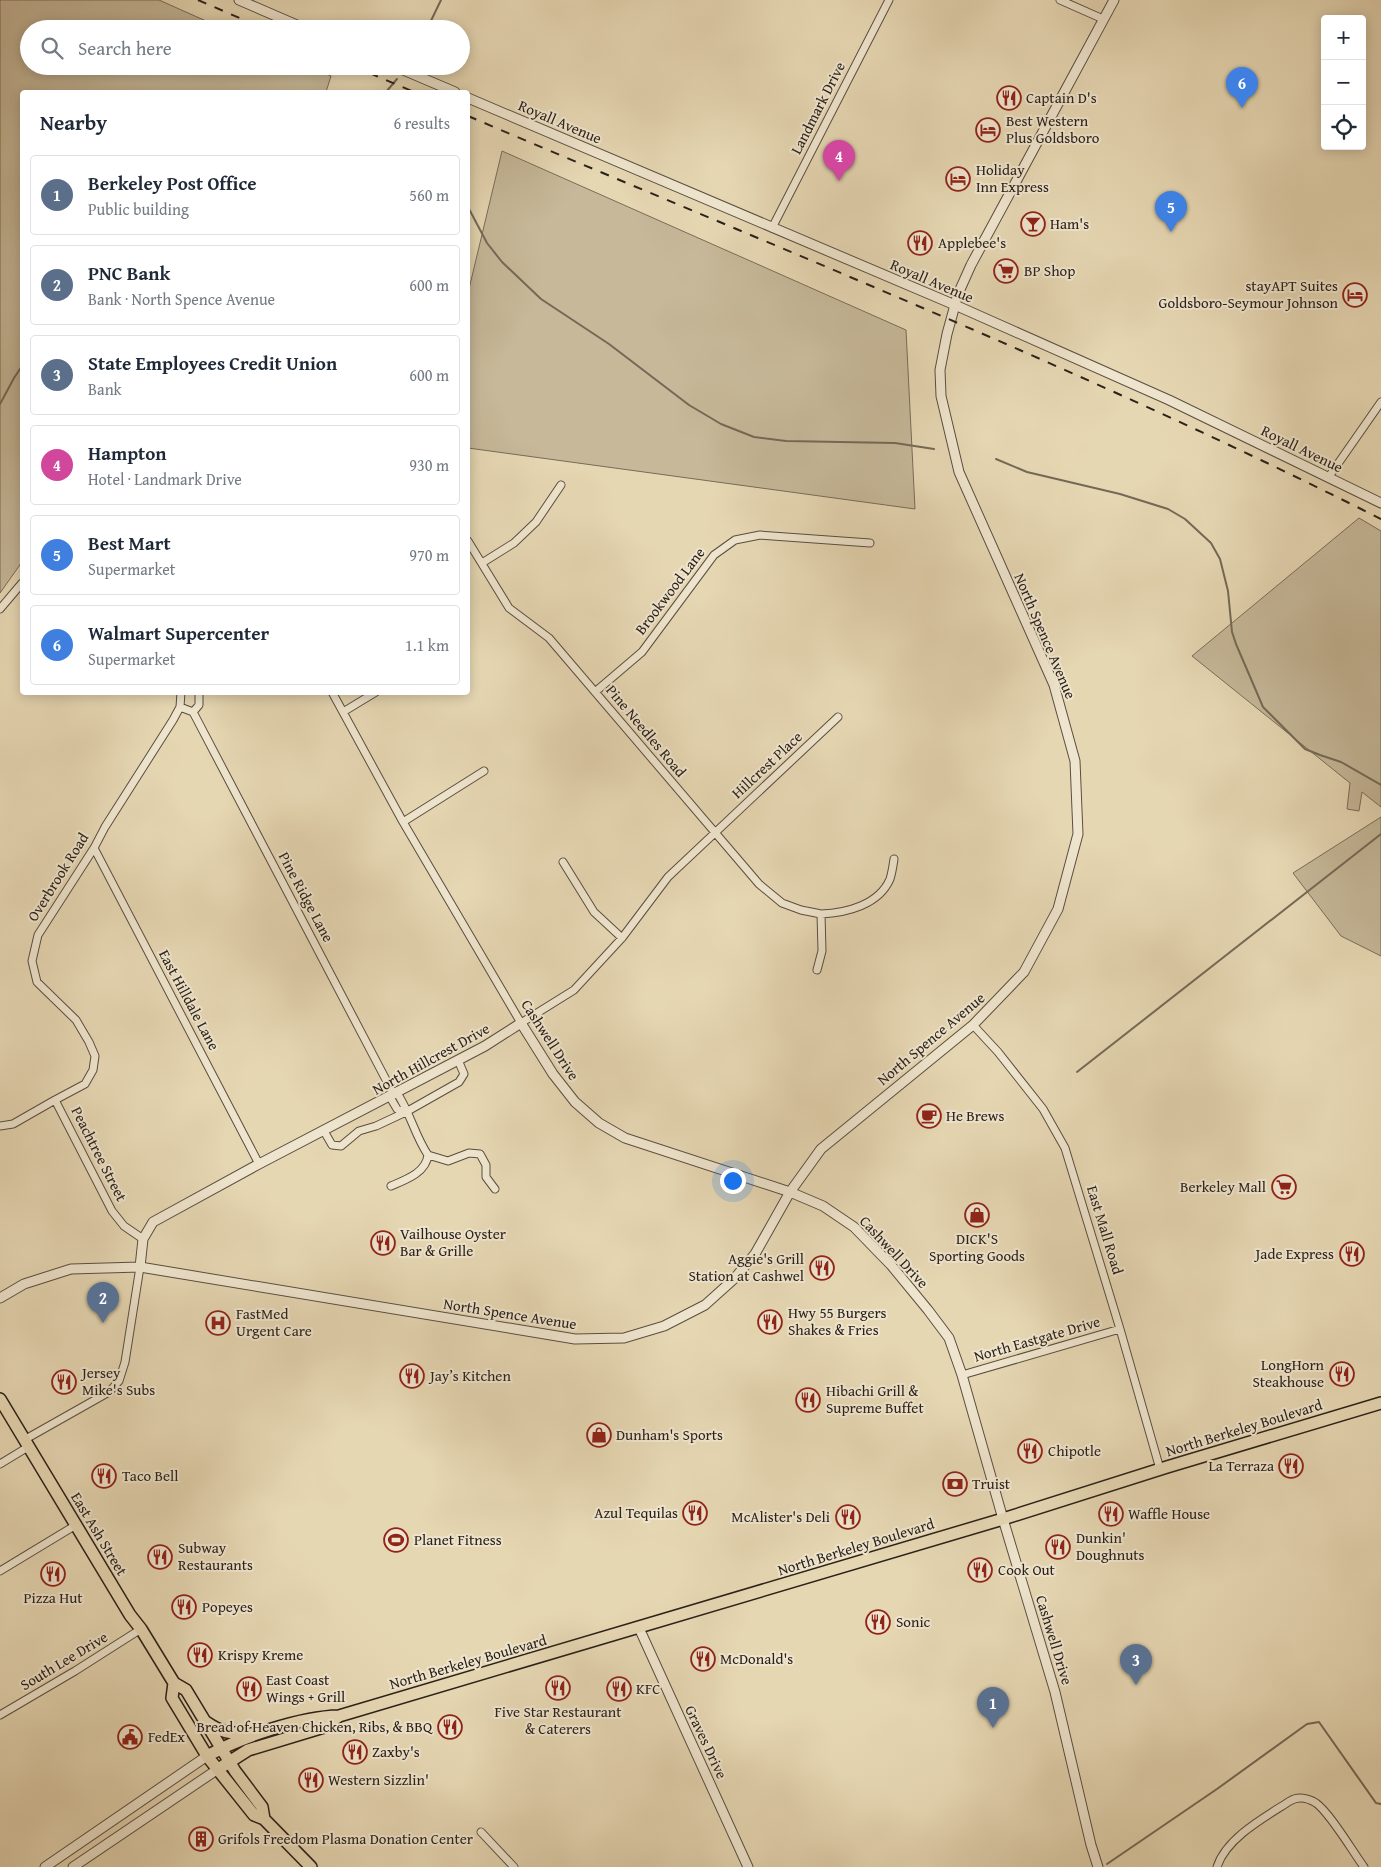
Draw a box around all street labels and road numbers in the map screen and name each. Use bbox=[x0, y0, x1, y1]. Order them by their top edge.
street label: Landmark Drive bbox=[785, 58, 850, 158]
street label: Royall Avenue bbox=[515, 95, 605, 148]
street label: Royall Avenue bbox=[887, 254, 977, 307]
street label: Royall Avenue bbox=[1258, 420, 1347, 477]
street label: Brookwood Lane bbox=[630, 543, 709, 639]
street label: North Spence Avenue bbox=[1009, 570, 1081, 702]
street label: Pine Needles Road bbox=[601, 680, 691, 781]
street label: Hillcrest Place bbox=[727, 726, 807, 803]
street label: Overbrook Road bbox=[22, 828, 93, 925]
street label: Pine Ridge Lane bbox=[274, 848, 339, 946]
street label: East Hilldale Lane bbox=[154, 946, 225, 1054]
street label: North Spence Avenue bbox=[872, 987, 989, 1090]
street label: Cashwell Drive bbox=[516, 995, 584, 1084]
street label: North Hillcrest Drive bbox=[368, 1018, 493, 1100]
street label: Peachtree Street bbox=[67, 1103, 133, 1205]
street label: East Mall Road bbox=[1082, 1183, 1129, 1277]
street label: Cashwell Drive bbox=[855, 1211, 934, 1293]
street label: North Spence Avenue bbox=[442, 1293, 578, 1334]
street label: North Eastgate Drive bbox=[971, 1310, 1102, 1367]
street label: North Berkeley Boulevard bbox=[1163, 1394, 1325, 1461]
street label: East Ash Street bbox=[66, 1488, 133, 1580]
street label: North Berkeley Boulevard bbox=[775, 1513, 937, 1580]
street label: Cashwell Drive bbox=[1031, 1593, 1078, 1687]
street label: South Lee Drive bbox=[16, 1626, 111, 1695]
street label: North Berkeley Boulevard bbox=[387, 1629, 549, 1694]
street label: Graves Drive bbox=[680, 1702, 733, 1782]

